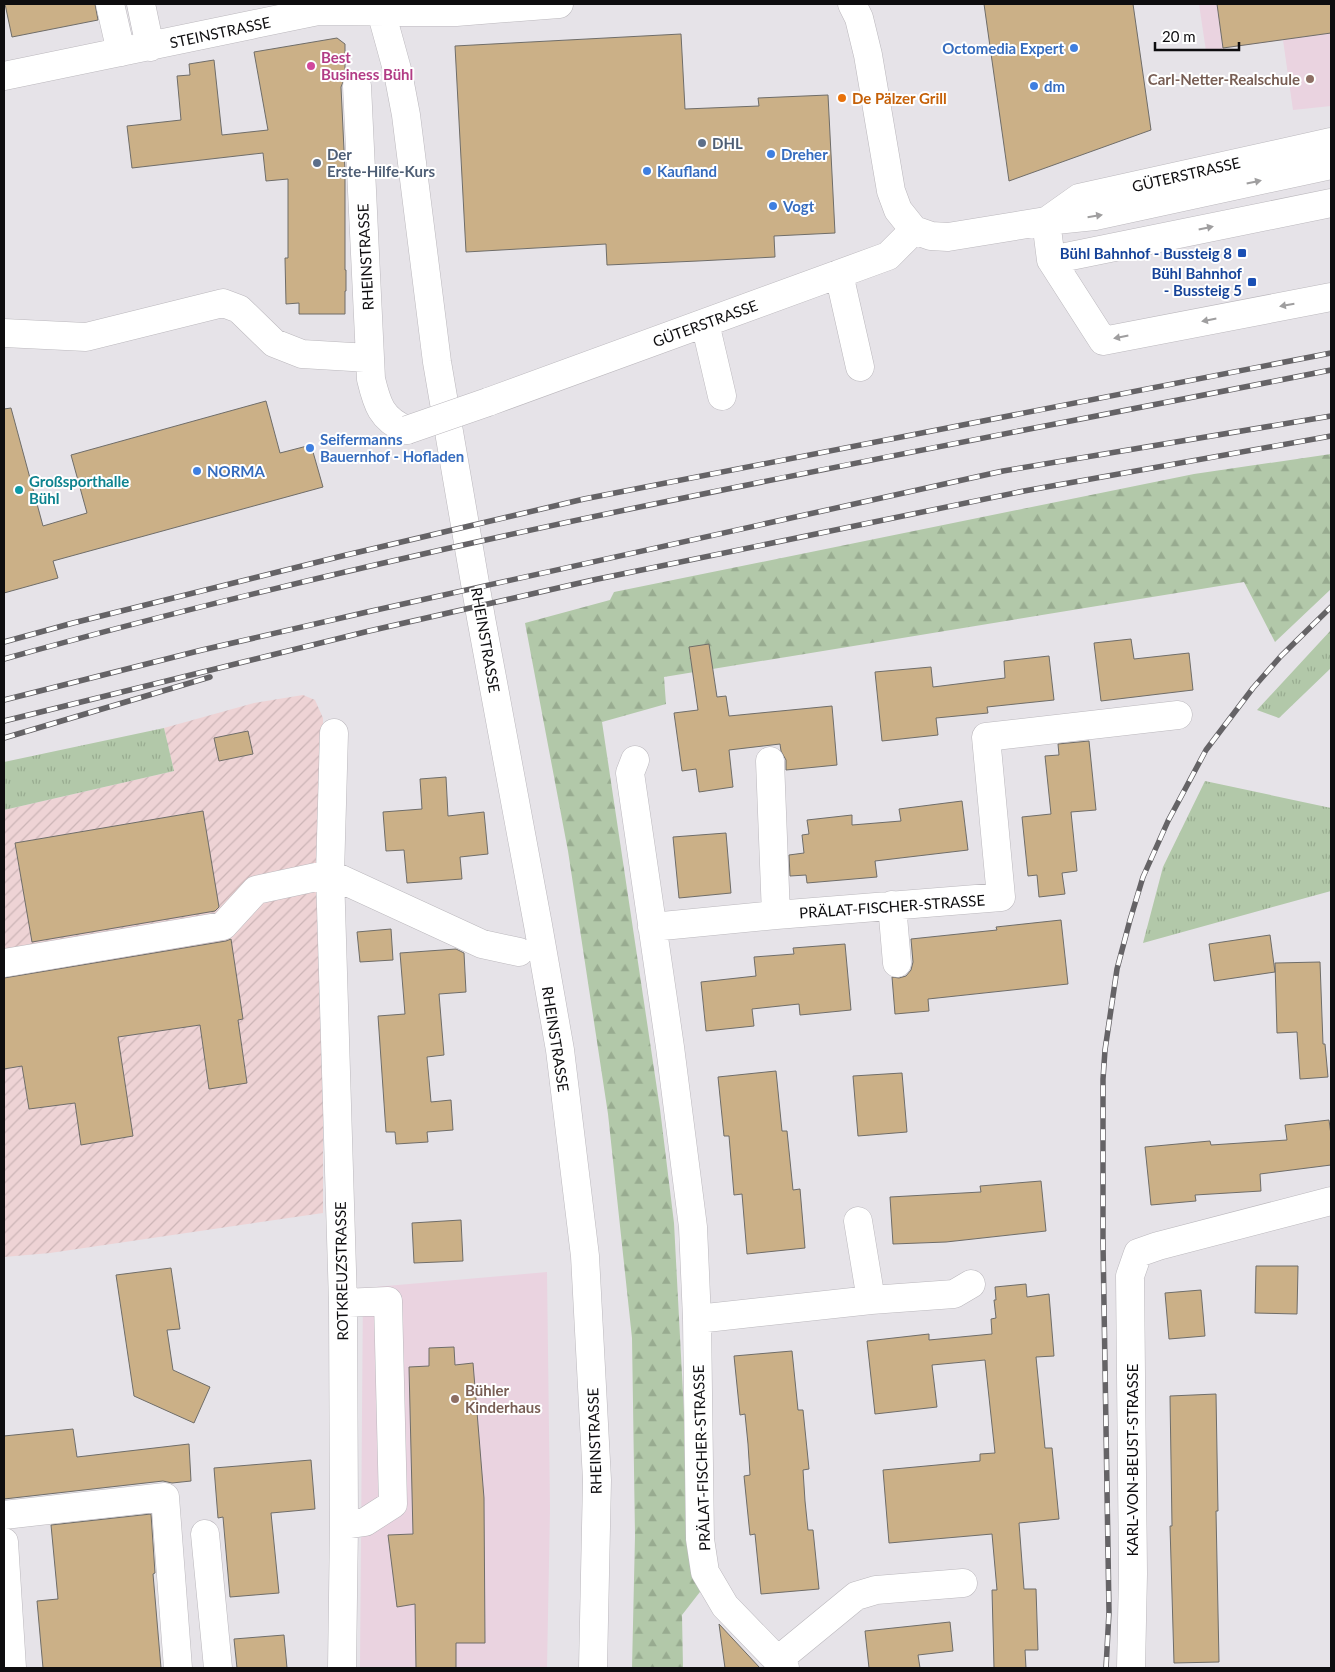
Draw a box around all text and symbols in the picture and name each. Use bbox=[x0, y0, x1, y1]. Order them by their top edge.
street label: STEINSTRASSE bbox=[168, 13, 272, 51]
scale bar bbox=[1155, 20, 1239, 52]
text: 20 m bbox=[1162, 27, 1196, 45]
place label: Octomedia Expert bbox=[942, 39, 1064, 57]
marker: Octomedia Expert bbox=[1068, 42, 1080, 54]
place label: Best Business Bühl bbox=[321, 48, 413, 83]
marker: Best Business Bühl bbox=[305, 60, 317, 72]
place label: Carl-Netter-Realschule bbox=[1148, 70, 1300, 88]
marker: Carl-Netter-Realschule bbox=[1304, 73, 1316, 85]
place label: dm bbox=[1044, 77, 1065, 95]
marker: dm bbox=[1028, 80, 1040, 92]
place label: De Pälzer Grill bbox=[852, 89, 947, 107]
marker: De Pälzer Grill bbox=[836, 92, 848, 104]
place label: DHL bbox=[712, 134, 743, 152]
marker: DHL bbox=[696, 137, 708, 149]
place label: Der Erste-Hilfe-Kurs bbox=[327, 145, 435, 180]
place label: Dreher bbox=[781, 145, 828, 163]
marker: Dreher bbox=[765, 148, 777, 160]
street label: GÜTERSTRASSE bbox=[1130, 153, 1242, 195]
marker: Der Erste-Hilfe-Kurs bbox=[311, 157, 323, 169]
place label: Kaufland bbox=[657, 162, 717, 180]
marker: Kaufland bbox=[641, 165, 653, 177]
one-way arrow bbox=[1246, 178, 1261, 186]
place label: Vogt bbox=[782, 197, 815, 215]
marker: Vogt bbox=[767, 200, 779, 212]
street label: RHEINSTRASSE bbox=[353, 203, 377, 311]
one-way arrow bbox=[1087, 212, 1103, 220]
one-way arrow bbox=[1199, 224, 1214, 232]
place label: Bühl Bahnhof - Bussteig 8 bbox=[1060, 244, 1232, 262]
marker: Bühl Bahnhof - Bussteig 8 bbox=[1236, 247, 1248, 259]
place label: Bühl Bahnhof - Bussteig 5 bbox=[1151, 264, 1243, 299]
marker: Bühl Bahnhof - Bussteig 5 bbox=[1246, 276, 1258, 288]
street label: GÜTERSTRASSE bbox=[650, 296, 760, 350]
one-way arrow bbox=[1278, 301, 1294, 309]
one-way arrow bbox=[1201, 316, 1217, 324]
one-way arrow bbox=[1114, 333, 1129, 341]
place label: Seifermanns Bauernhof - Hofladen bbox=[320, 430, 464, 465]
marker: Seifermanns Bauernhof - Hofladen bbox=[304, 442, 316, 454]
place label: NORMA bbox=[207, 462, 265, 480]
marker: NORMA bbox=[191, 465, 203, 477]
place label: Großsporthalle Bühl bbox=[29, 472, 129, 507]
marker: Großsporthalle Bühl bbox=[13, 484, 25, 496]
street label: RHEINSTRASSE bbox=[468, 586, 504, 694]
street label: PRÄLAT-FISCHER-STRASSE bbox=[798, 891, 986, 921]
street label: RHEINSTRASSE bbox=[539, 985, 573, 1093]
street label: ROTKREUZSTRASSE bbox=[331, 1201, 351, 1341]
street label: KARL-VON-BEUST-STRASSE bbox=[1123, 1364, 1141, 1556]
street label: PRÄLAT-FISCHER-STRASSE bbox=[689, 1365, 713, 1551]
place label: Bühler Kinderhaus bbox=[465, 1381, 541, 1416]
street label: RHEINSTRASSE bbox=[583, 1387, 605, 1495]
marker: Bühler Kinderhaus bbox=[449, 1393, 461, 1405]

